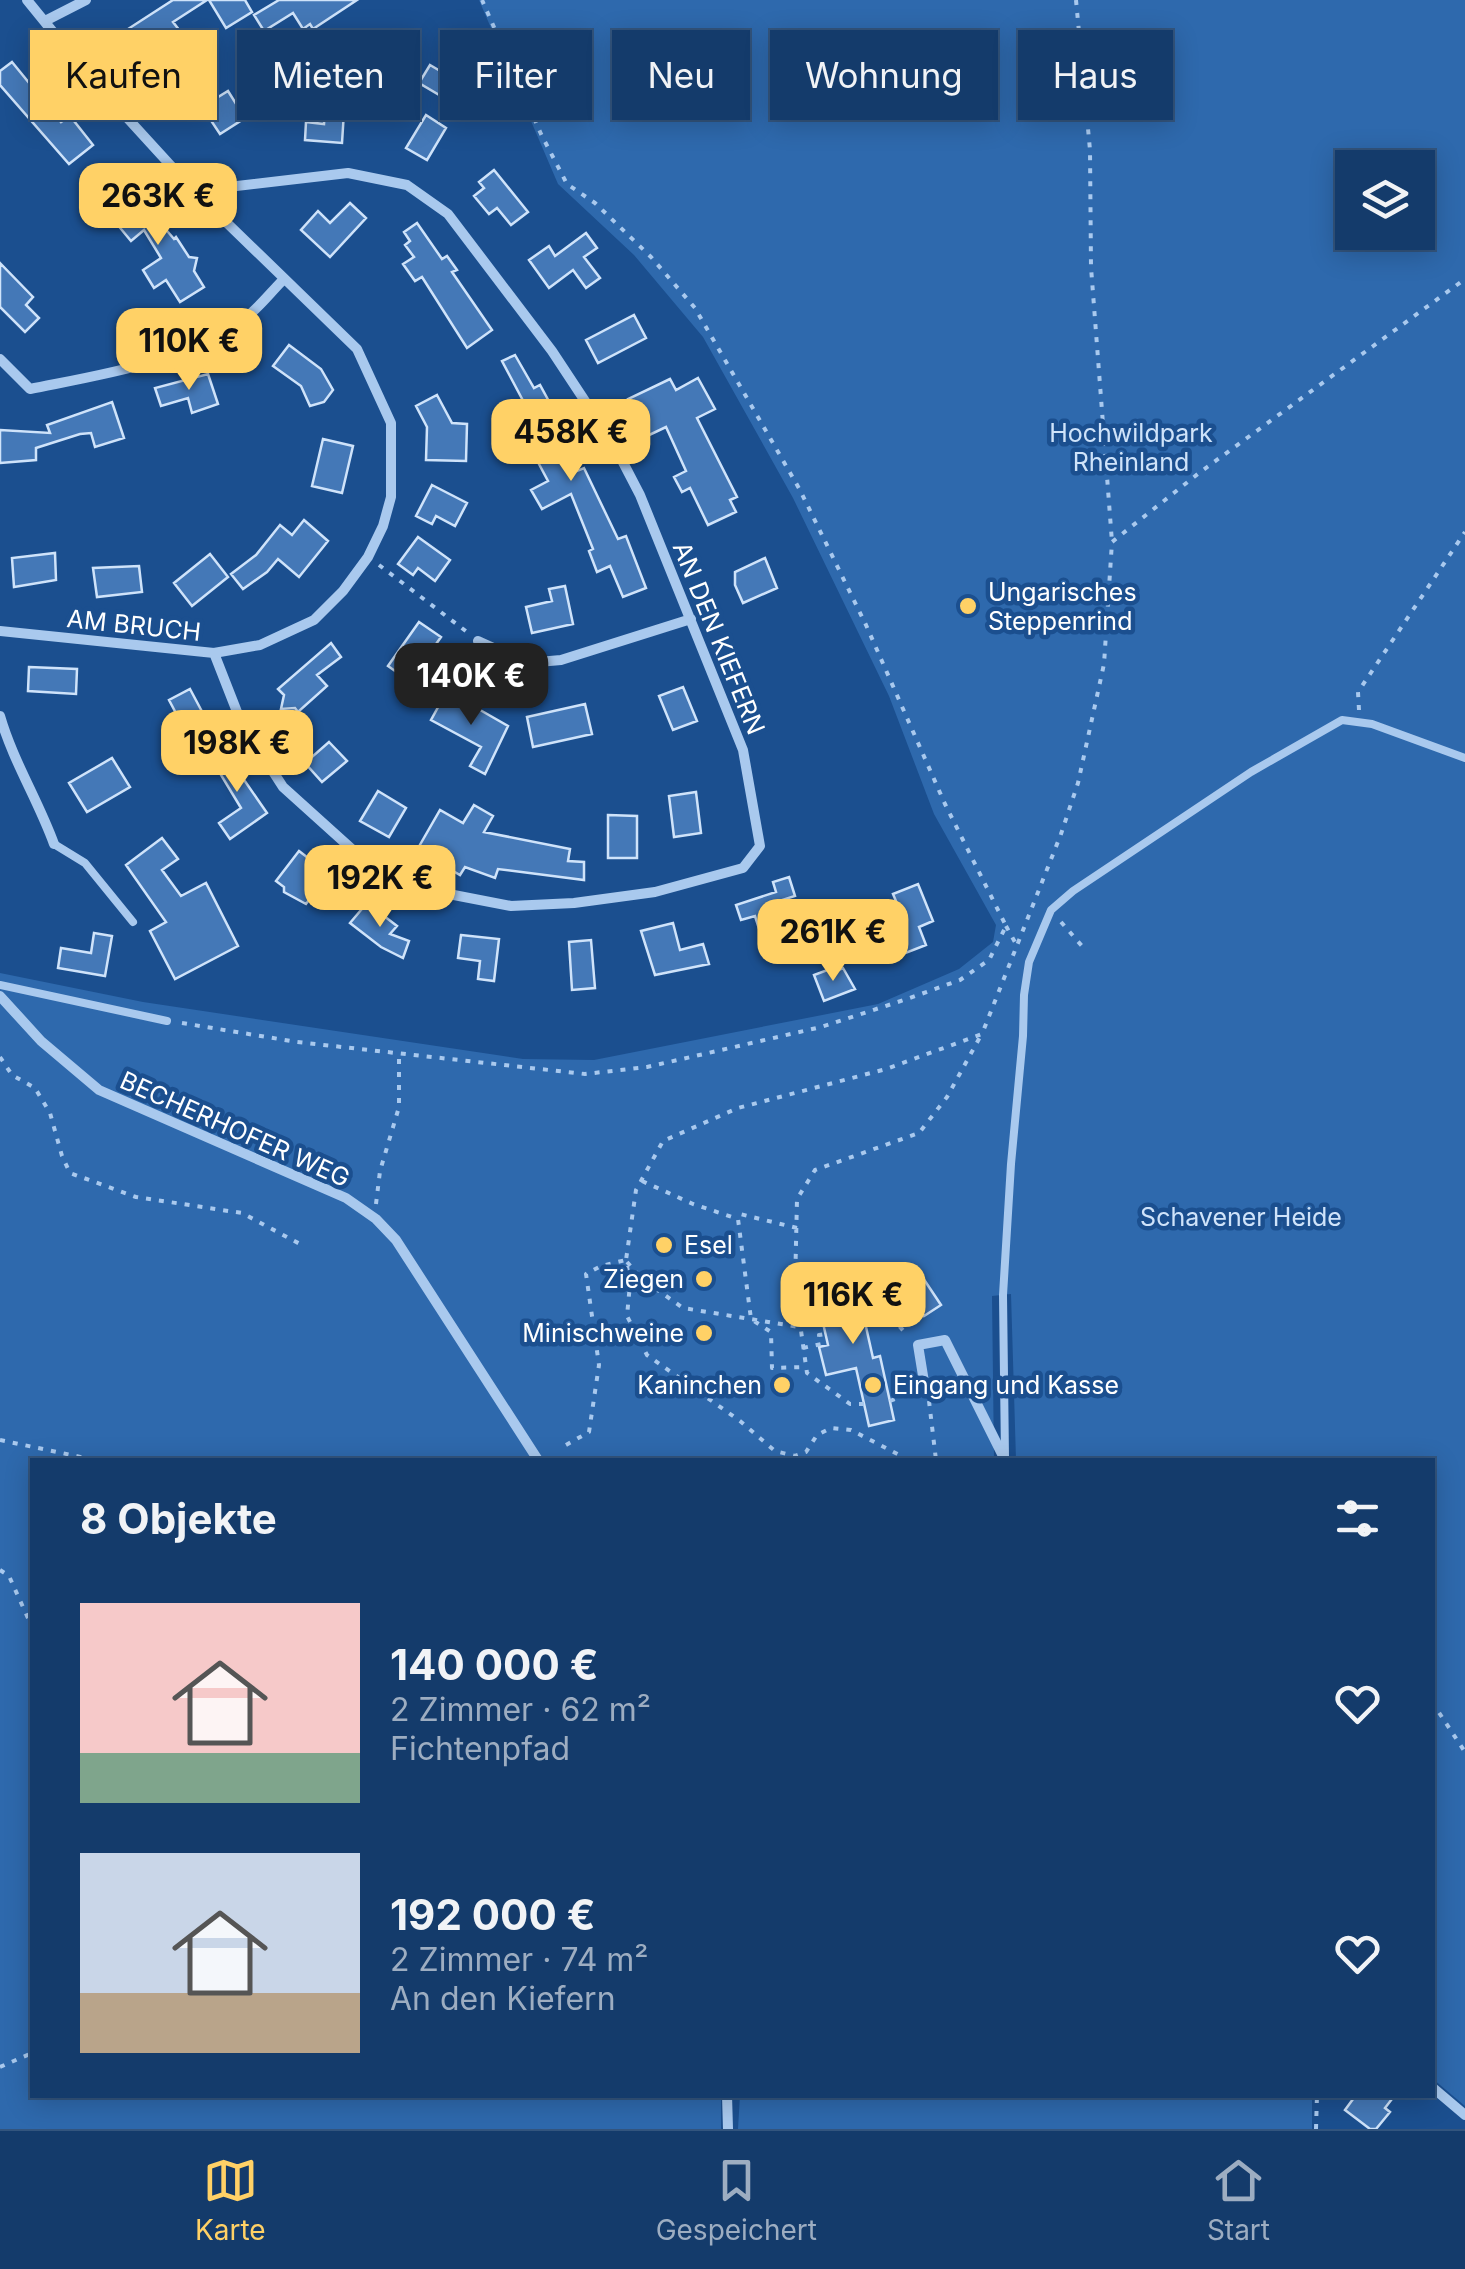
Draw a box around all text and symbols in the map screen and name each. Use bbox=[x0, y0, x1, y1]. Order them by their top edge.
chip: Kaufen bbox=[30, 30, 217, 120]
chip: Mieten bbox=[237, 30, 420, 120]
chip: Filter bbox=[440, 30, 592, 120]
chip: Neu bbox=[612, 30, 750, 120]
chip: Wohnung bbox=[770, 30, 998, 120]
chip: Haus bbox=[1018, 30, 1173, 120]
map controls bbox=[1335, 150, 1435, 250]
button: layers bbox=[1335, 150, 1435, 250]
pin: 263K € bbox=[77, 163, 239, 248]
text: 263K € bbox=[101, 176, 215, 215]
pin: 110K € bbox=[108, 308, 270, 393]
text: 110K € bbox=[138, 321, 240, 360]
pin: 458K € bbox=[490, 399, 652, 484]
text: 458K € bbox=[513, 412, 629, 451]
park label: Hochwildpark Rheinland bbox=[1049, 418, 1213, 477]
street label: AN DEN KIEFERN bbox=[667, 537, 771, 739]
place label: Ungarisches Steppenrind bbox=[988, 577, 1137, 636]
marker: Ungarisches Steppenrind bbox=[957, 595, 979, 617]
street label: AM BRUCH bbox=[65, 603, 203, 647]
pin: 140K € bbox=[390, 643, 552, 728]
text: 140K € bbox=[416, 656, 526, 695]
pin: 198K € bbox=[156, 710, 318, 795]
text: 198K € bbox=[183, 723, 291, 762]
pin: 192K € bbox=[299, 845, 461, 930]
text: 192K € bbox=[326, 858, 434, 897]
pin: 261K € bbox=[752, 899, 914, 984]
text: 261K € bbox=[779, 912, 887, 951]
street label: BECHERHOFER WEG bbox=[115, 1065, 355, 1193]
park label: Schavener Heide bbox=[1140, 1202, 1342, 1232]
place label: Esel bbox=[684, 1230, 733, 1260]
marker: Esel bbox=[653, 1234, 675, 1256]
pin: 116K € bbox=[772, 1262, 934, 1347]
place label: Ziegen bbox=[603, 1264, 684, 1294]
marker: Ziegen bbox=[693, 1268, 715, 1290]
text: 116K € bbox=[803, 1275, 903, 1314]
place label: Minischweine bbox=[522, 1318, 684, 1348]
marker: Minischweine bbox=[693, 1322, 715, 1344]
place label: Kaninchen bbox=[637, 1370, 762, 1400]
place label: Eingang und Kasse bbox=[893, 1370, 1119, 1400]
marker: Kaninchen bbox=[771, 1374, 793, 1396]
marker: Eingang und Kasse bbox=[862, 1374, 884, 1396]
icon: filters bbox=[1330, 1491, 1385, 1546]
text: 8 Objekte bbox=[80, 1493, 277, 1544]
text: 140 000 € bbox=[390, 1639, 598, 1690]
icon: home bbox=[160, 1643, 280, 1763]
icon: heart bbox=[1330, 1676, 1385, 1731]
text: 2 Zimmer · 62 m² bbox=[390, 1690, 651, 1729]
text: Fichtenpfad bbox=[390, 1729, 570, 1768]
text: 192 000 € bbox=[390, 1889, 595, 1940]
icon: home bbox=[160, 1893, 280, 2013]
icon: heart bbox=[1330, 1926, 1385, 1981]
text: 2 Zimmer · 74 m² bbox=[390, 1940, 648, 1979]
text: An den Kiefern bbox=[390, 1979, 616, 2018]
tab: Karte bbox=[195, 2153, 266, 2247]
tab: Gespeichert bbox=[656, 2153, 817, 2247]
tab: Start bbox=[1207, 2153, 1270, 2247]

